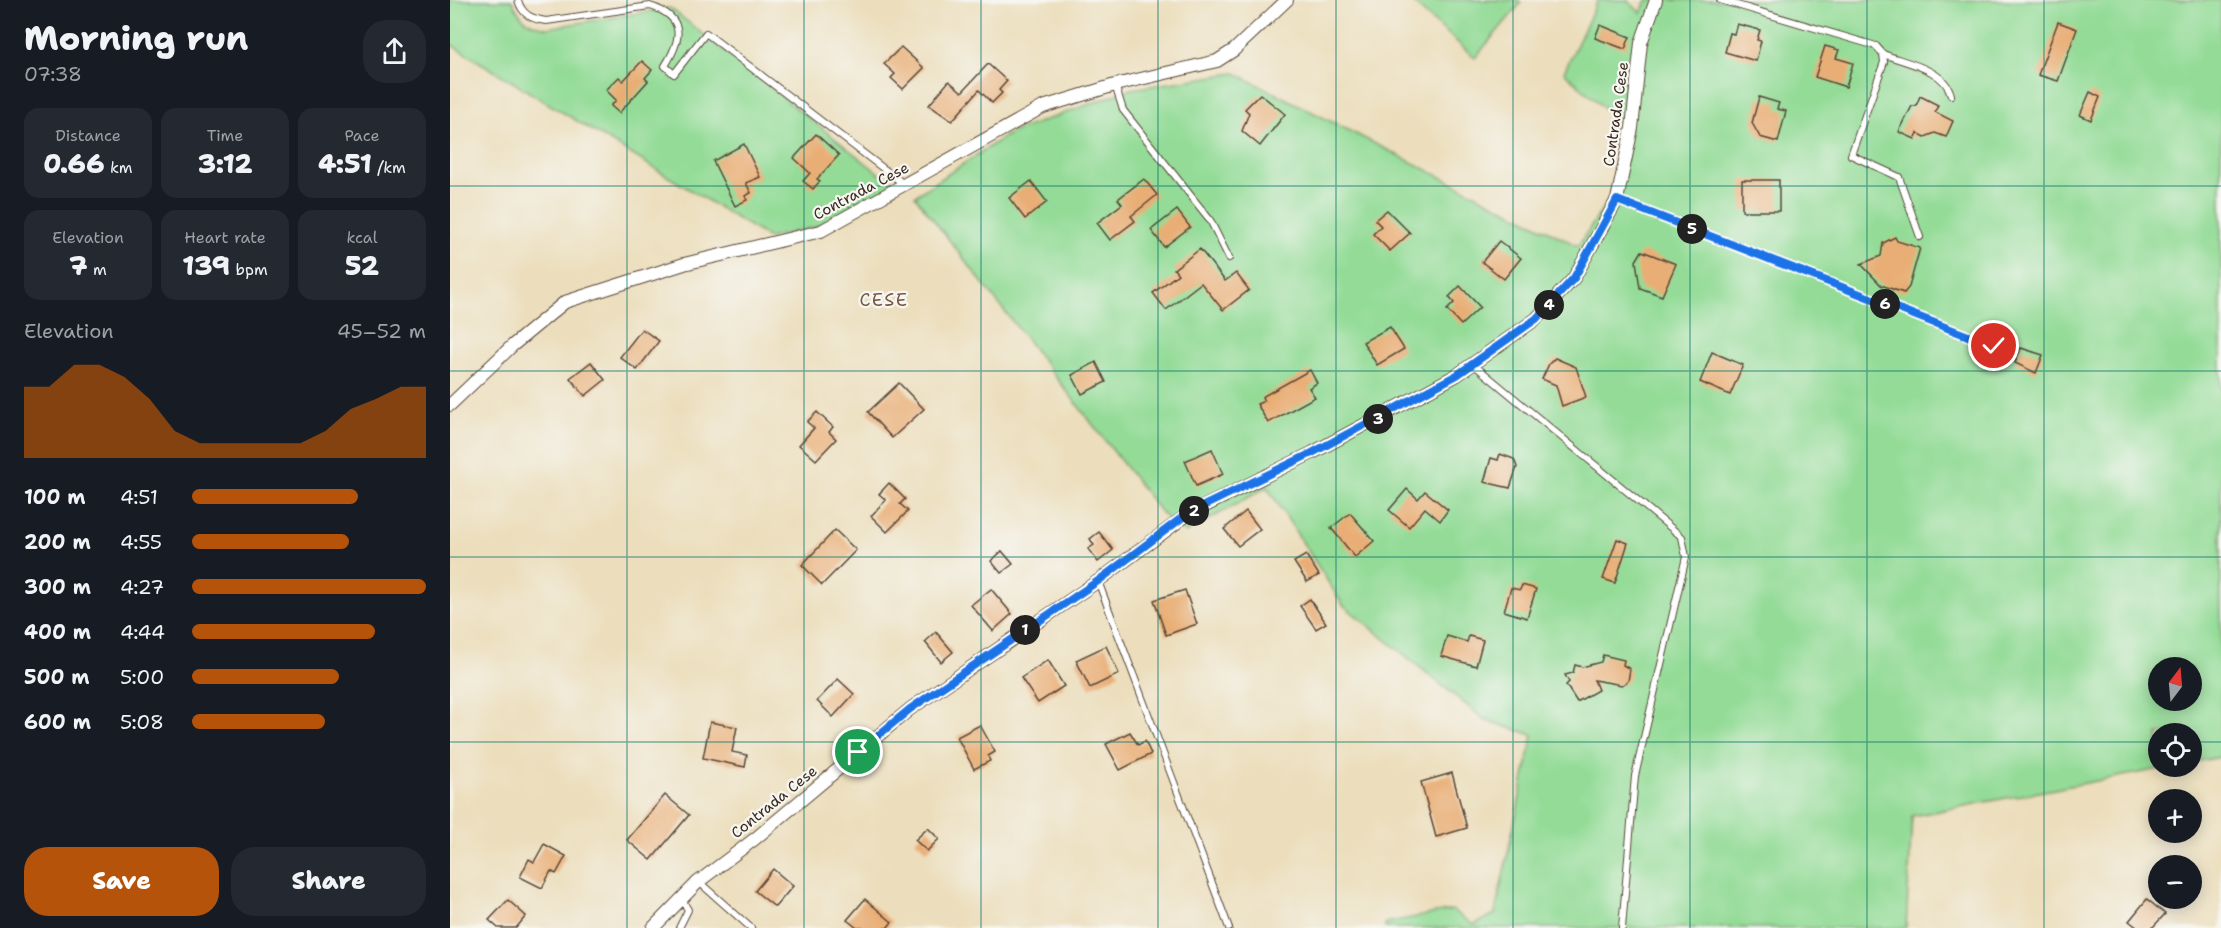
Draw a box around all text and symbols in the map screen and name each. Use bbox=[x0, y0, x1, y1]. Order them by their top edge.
text: Morning run bbox=[24, 16, 248, 61]
button: share bbox=[363, 20, 426, 83]
street label: Contrada Cese bbox=[1599, 60, 1633, 168]
text: 07:38 bbox=[24, 61, 82, 87]
text: Distance bbox=[55, 125, 121, 146]
text: Time bbox=[207, 125, 243, 146]
text: Pace bbox=[344, 125, 380, 146]
text: 0.66 bbox=[43, 146, 105, 181]
text: 3:12 bbox=[198, 146, 252, 181]
text: 4:51 bbox=[318, 146, 372, 181]
text: km bbox=[105, 157, 133, 178]
text: /km bbox=[372, 157, 406, 178]
street label: Contrada Cese bbox=[810, 157, 912, 225]
pin: 5 bbox=[1677, 214, 1707, 244]
text: 5 bbox=[1687, 218, 1697, 239]
text: Elevation bbox=[52, 227, 124, 248]
text: Heart rate bbox=[184, 227, 266, 248]
text: kcal bbox=[346, 227, 378, 248]
text: 7 bbox=[69, 248, 87, 283]
text: 139 bbox=[182, 248, 230, 283]
text: 52 bbox=[345, 248, 379, 283]
text: m bbox=[87, 259, 107, 280]
text: bpm bbox=[230, 259, 268, 280]
district label: CESE bbox=[860, 288, 908, 312]
pin: 6 bbox=[1870, 289, 1900, 319]
pin: 4 bbox=[1534, 290, 1564, 320]
text: 6 bbox=[1879, 293, 1891, 314]
text: 4 bbox=[1543, 294, 1555, 315]
text: Elevation bbox=[24, 318, 114, 344]
text: 45–52 m bbox=[337, 318, 426, 344]
pin bbox=[1968, 320, 2019, 371]
icon: check bbox=[1977, 329, 2010, 362]
pin: 3 bbox=[1363, 404, 1393, 434]
text: 3 bbox=[1372, 408, 1384, 429]
text: 100 m bbox=[24, 484, 86, 510]
text: 4:51 bbox=[120, 484, 158, 510]
pin: 2 bbox=[1179, 496, 1209, 526]
text: 2 bbox=[1188, 500, 1200, 521]
text: 200 m bbox=[24, 529, 91, 555]
text: 4:55 bbox=[120, 529, 162, 555]
text: 300 m bbox=[24, 574, 91, 600]
text: 4:27 bbox=[120, 574, 164, 600]
pin: 1 bbox=[1010, 615, 1040, 645]
text: 400 m bbox=[24, 619, 91, 645]
text: 4:44 bbox=[120, 619, 165, 645]
text: 1 bbox=[1021, 619, 1029, 640]
north arrow bbox=[2148, 657, 2202, 711]
map controls bbox=[2148, 657, 2202, 909]
text: 500 m bbox=[24, 664, 90, 690]
text: 5:00 bbox=[120, 664, 164, 690]
text: 600 m bbox=[24, 709, 91, 735]
text: 5:08 bbox=[120, 709, 164, 735]
button: locate bbox=[2148, 723, 2202, 777]
pin bbox=[832, 726, 883, 777]
icon: arrive bbox=[841, 735, 874, 768]
street label: Contrada Cese bbox=[727, 761, 821, 843]
button: + bbox=[2148, 789, 2202, 843]
button: Save bbox=[24, 847, 219, 916]
button: Share bbox=[231, 847, 426, 916]
button: − bbox=[2148, 855, 2202, 909]

